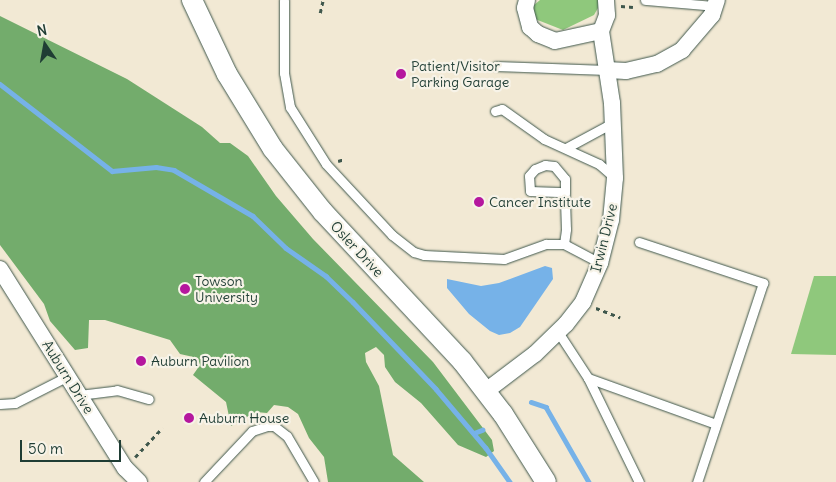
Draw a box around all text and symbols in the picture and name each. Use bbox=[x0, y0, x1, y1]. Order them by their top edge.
north arrow bbox=[20, 20, 70, 70]
text: N bbox=[35, 21, 48, 40]
place label: Patient/Visitor Parking Garage bbox=[411, 58, 509, 90]
marker: Patient/Visitor Parking Garage bbox=[395, 68, 407, 80]
place label: Cancer Institute bbox=[489, 194, 591, 210]
marker: Cancer Institute bbox=[473, 196, 485, 208]
street label: Irwin Drive bbox=[587, 202, 621, 274]
street label: Osler Drive bbox=[327, 218, 387, 280]
place label: Towson University bbox=[195, 273, 258, 306]
marker: Towson University bbox=[179, 283, 191, 295]
street label: Auburn Drive bbox=[39, 337, 97, 417]
place label: Auburn Pavilion bbox=[151, 353, 249, 369]
marker: Auburn Pavilion bbox=[135, 355, 147, 367]
place label: Auburn House bbox=[199, 410, 289, 426]
marker: Auburn House bbox=[183, 412, 195, 424]
scale bar bbox=[22, 430, 124, 462]
text: 50 m bbox=[28, 439, 63, 458]

